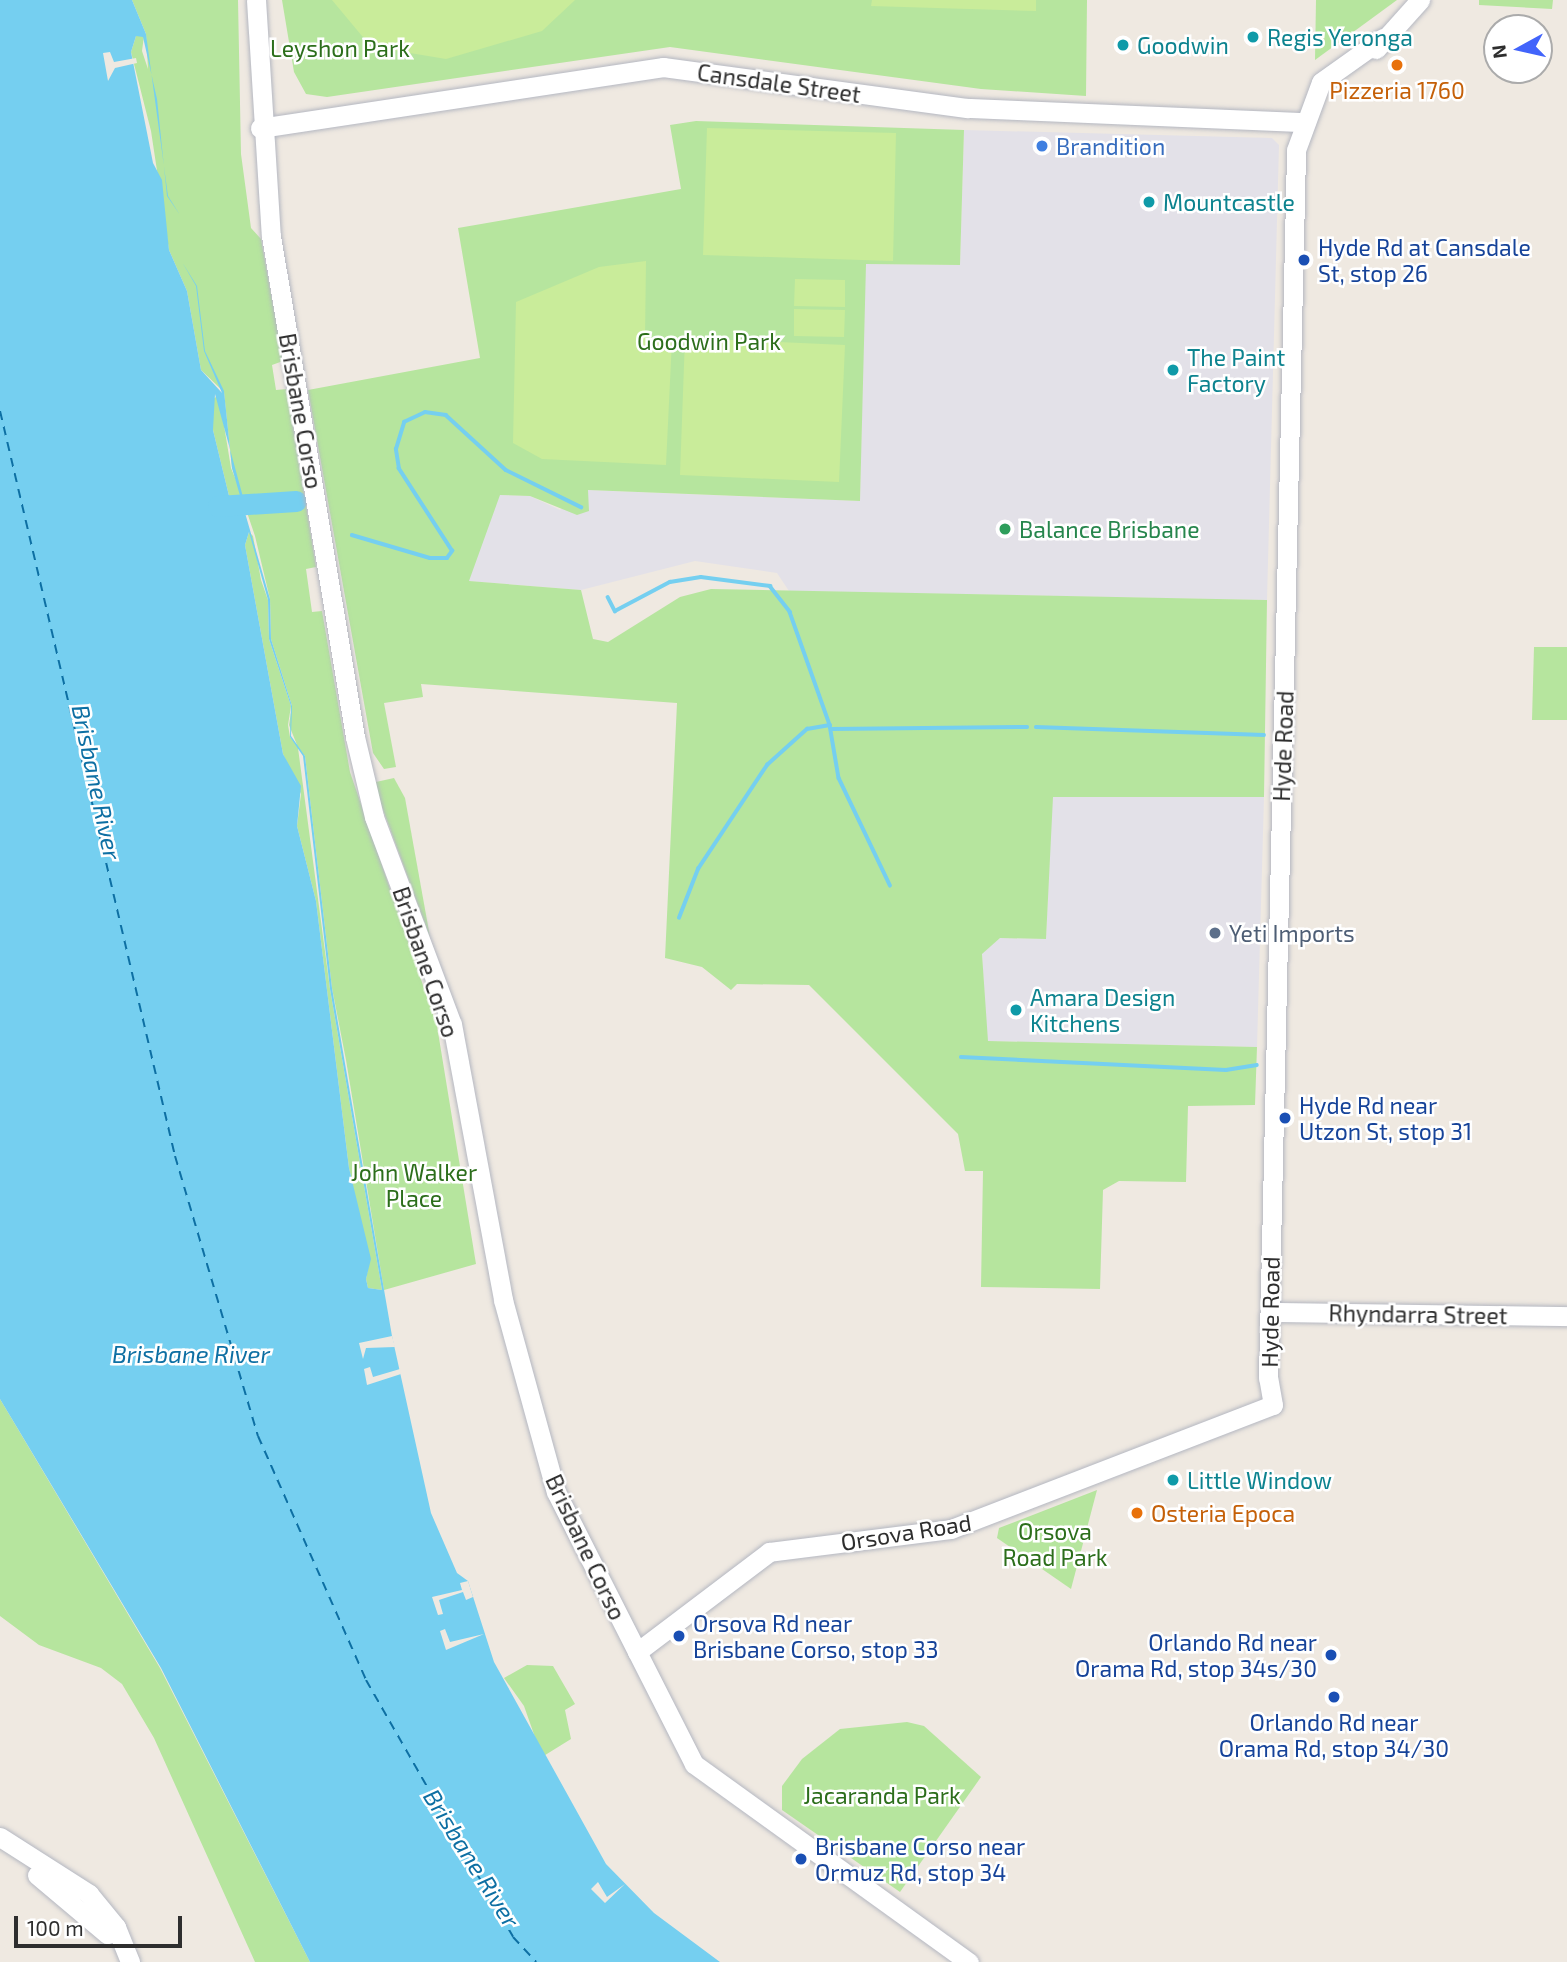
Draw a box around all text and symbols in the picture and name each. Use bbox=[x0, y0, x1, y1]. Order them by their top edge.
north arrow bbox=[1483, 14, 1553, 84]
place label: Regis Yeronga bbox=[1267, 23, 1413, 51]
marker: Regis Yeronga bbox=[1245, 29, 1261, 45]
place label: Goodwin bbox=[1137, 31, 1229, 59]
park label: Leyshon Park bbox=[270, 34, 410, 62]
marker: Goodwin bbox=[1115, 37, 1131, 53]
text: N bbox=[1486, 43, 1511, 60]
marker: Pizzeria 1760 bbox=[1389, 57, 1405, 73]
street label: Cansdale Street bbox=[695, 58, 863, 108]
place label: Pizzeria 1760 bbox=[1329, 76, 1465, 104]
place label: Brandition bbox=[1056, 132, 1165, 160]
marker: Brandition bbox=[1034, 138, 1050, 154]
place label: Mountcastle bbox=[1163, 188, 1295, 216]
marker: Mountcastle bbox=[1141, 194, 1157, 210]
place label: Hyde Rd at Cansdale St, stop 26 bbox=[1318, 233, 1531, 287]
marker: Hyde Rd at Cansdale St, stop 26 bbox=[1296, 252, 1312, 268]
park label: Goodwin Park bbox=[637, 327, 781, 355]
street label: Brisbane Corso bbox=[274, 331, 328, 491]
place label: The Paint Factory bbox=[1187, 343, 1285, 397]
marker: The Paint Factory bbox=[1165, 362, 1181, 378]
place label: Balance Brisbane bbox=[1019, 515, 1200, 543]
marker: Balance Brisbane bbox=[997, 521, 1013, 537]
street label: Hyde Road bbox=[1267, 690, 1299, 802]
water label: Brisbane River bbox=[66, 702, 128, 862]
street label: Brisbane Corso bbox=[387, 883, 465, 1041]
place label: Yeti Imports bbox=[1229, 919, 1355, 947]
marker: Yeti Imports bbox=[1207, 925, 1223, 941]
place label: Amara Design Kitchens bbox=[1030, 983, 1175, 1037]
marker: Amara Design Kitchens bbox=[1008, 1002, 1024, 1018]
place label: Hyde Rd near Utzon St, stop 31 bbox=[1299, 1091, 1472, 1145]
marker: Hyde Rd near Utzon St, stop 31 bbox=[1277, 1110, 1293, 1126]
park label: John Walker Place bbox=[351, 1158, 477, 1212]
street label: Hyde Road bbox=[1255, 1256, 1285, 1368]
street label: Rhyndarra Street bbox=[1328, 1299, 1508, 1329]
water label: Brisbane River bbox=[112, 1340, 270, 1368]
place label: Little Window bbox=[1187, 1466, 1332, 1494]
street label: Brisbane Corso bbox=[540, 1470, 632, 1624]
marker: Little Window bbox=[1165, 1472, 1181, 1488]
place label: Osteria Epoca bbox=[1151, 1499, 1295, 1527]
marker: Osteria Epoca bbox=[1129, 1505, 1145, 1521]
street label: Orsova Road bbox=[839, 1508, 973, 1556]
park label: Orsova Road Park bbox=[1002, 1517, 1108, 1571]
place label: Orsova Rd near Brisbane Corso, stop 33 bbox=[693, 1609, 939, 1663]
marker: Orsova Rd near Brisbane Corso, stop 33 bbox=[671, 1628, 687, 1644]
place label: Orlando Rd near Orama Rd, stop 34s/30 bbox=[1075, 1628, 1317, 1682]
marker: Orlando Rd near Orama Rd, stop 34s/30 bbox=[1323, 1647, 1339, 1663]
marker: Orlando Rd near Orama Rd, stop 34/30 bbox=[1326, 1689, 1342, 1705]
place label: Orlando Rd near Orama Rd, stop 34/30 bbox=[1219, 1708, 1449, 1762]
park label: Jacaranda Park bbox=[803, 1781, 961, 1809]
water label: Brisbane River bbox=[418, 1783, 526, 1933]
place label: Brisbane Corso near Ormuz Rd, stop 34 bbox=[815, 1832, 1025, 1886]
marker: Brisbane Corso near Ormuz Rd, stop 34 bbox=[793, 1851, 809, 1867]
scale bar bbox=[18, 1902, 186, 1946]
text: 100 m bbox=[27, 1915, 84, 1940]

